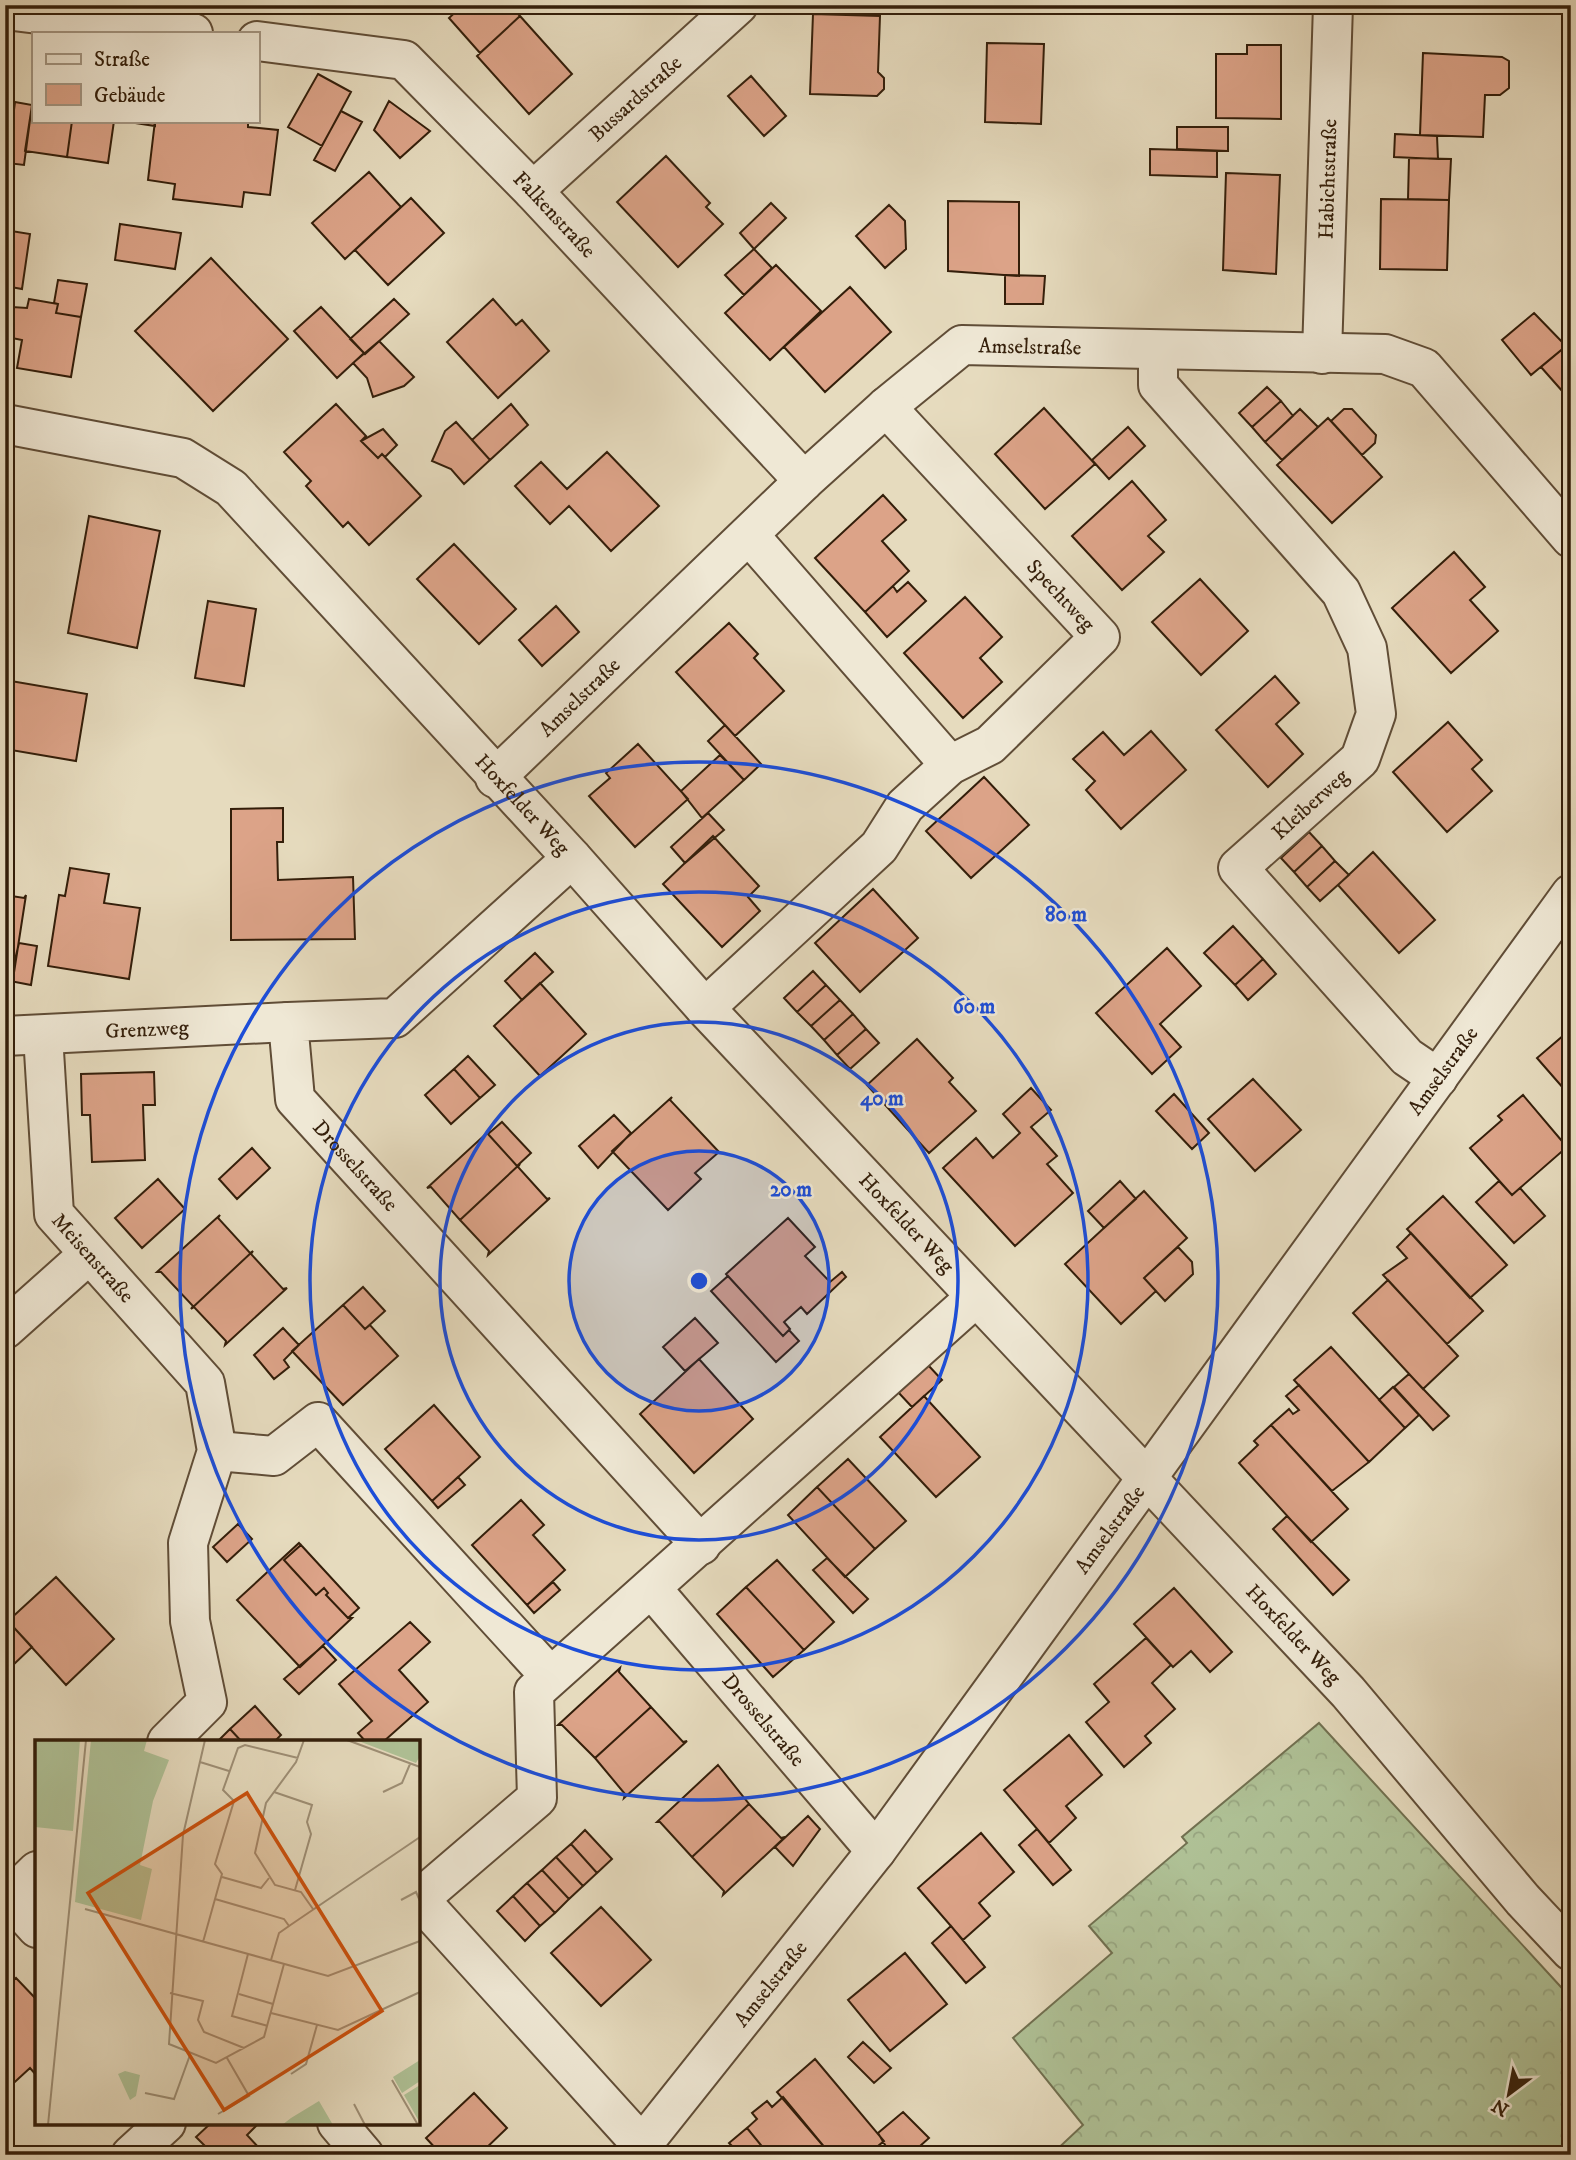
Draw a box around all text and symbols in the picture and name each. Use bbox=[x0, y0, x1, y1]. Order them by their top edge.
legend bbox=[32, 32, 259, 122]
text: Straße bbox=[94, 47, 150, 73]
street label: Bussardstraße bbox=[584, 50, 688, 148]
text: Gebäude bbox=[94, 83, 166, 109]
street label: Habichtstraße bbox=[1314, 118, 1343, 240]
street label: Falkenstraße bbox=[507, 166, 601, 264]
street label: Amselstraße bbox=[978, 333, 1082, 362]
street label: Spechtweg bbox=[1020, 554, 1101, 638]
street label: Amselstraße bbox=[534, 652, 626, 743]
street label: Hoxfelder Weg bbox=[469, 749, 575, 862]
street label: Kleiberweg bbox=[1267, 763, 1355, 846]
text: 80 m bbox=[1045, 902, 1087, 928]
text: 60 m bbox=[953, 994, 995, 1020]
street label: Grenzweg bbox=[104, 1015, 190, 1045]
street label: Amselstraße bbox=[1403, 1022, 1485, 1121]
text: 40 m bbox=[860, 1086, 904, 1112]
street label: Drosselstraße bbox=[307, 1115, 403, 1218]
street label: Hoxfelder Weg bbox=[853, 1168, 960, 1279]
text: 20 m bbox=[770, 1177, 812, 1203]
street label: Meisenstraße bbox=[45, 1208, 139, 1309]
centre of rings bbox=[687, 1269, 711, 1293]
street label: Amselstraße bbox=[1070, 1480, 1151, 1579]
street label: Hoxfelder Weg bbox=[1240, 1579, 1347, 1691]
street label: Drosselstraße bbox=[716, 1668, 810, 1773]
inset map bbox=[35, 1740, 420, 2125]
street label: Amselstraße bbox=[729, 1936, 814, 2033]
north arrow bbox=[1474, 2058, 1544, 2128]
text: N bbox=[1488, 2093, 1513, 2121]

